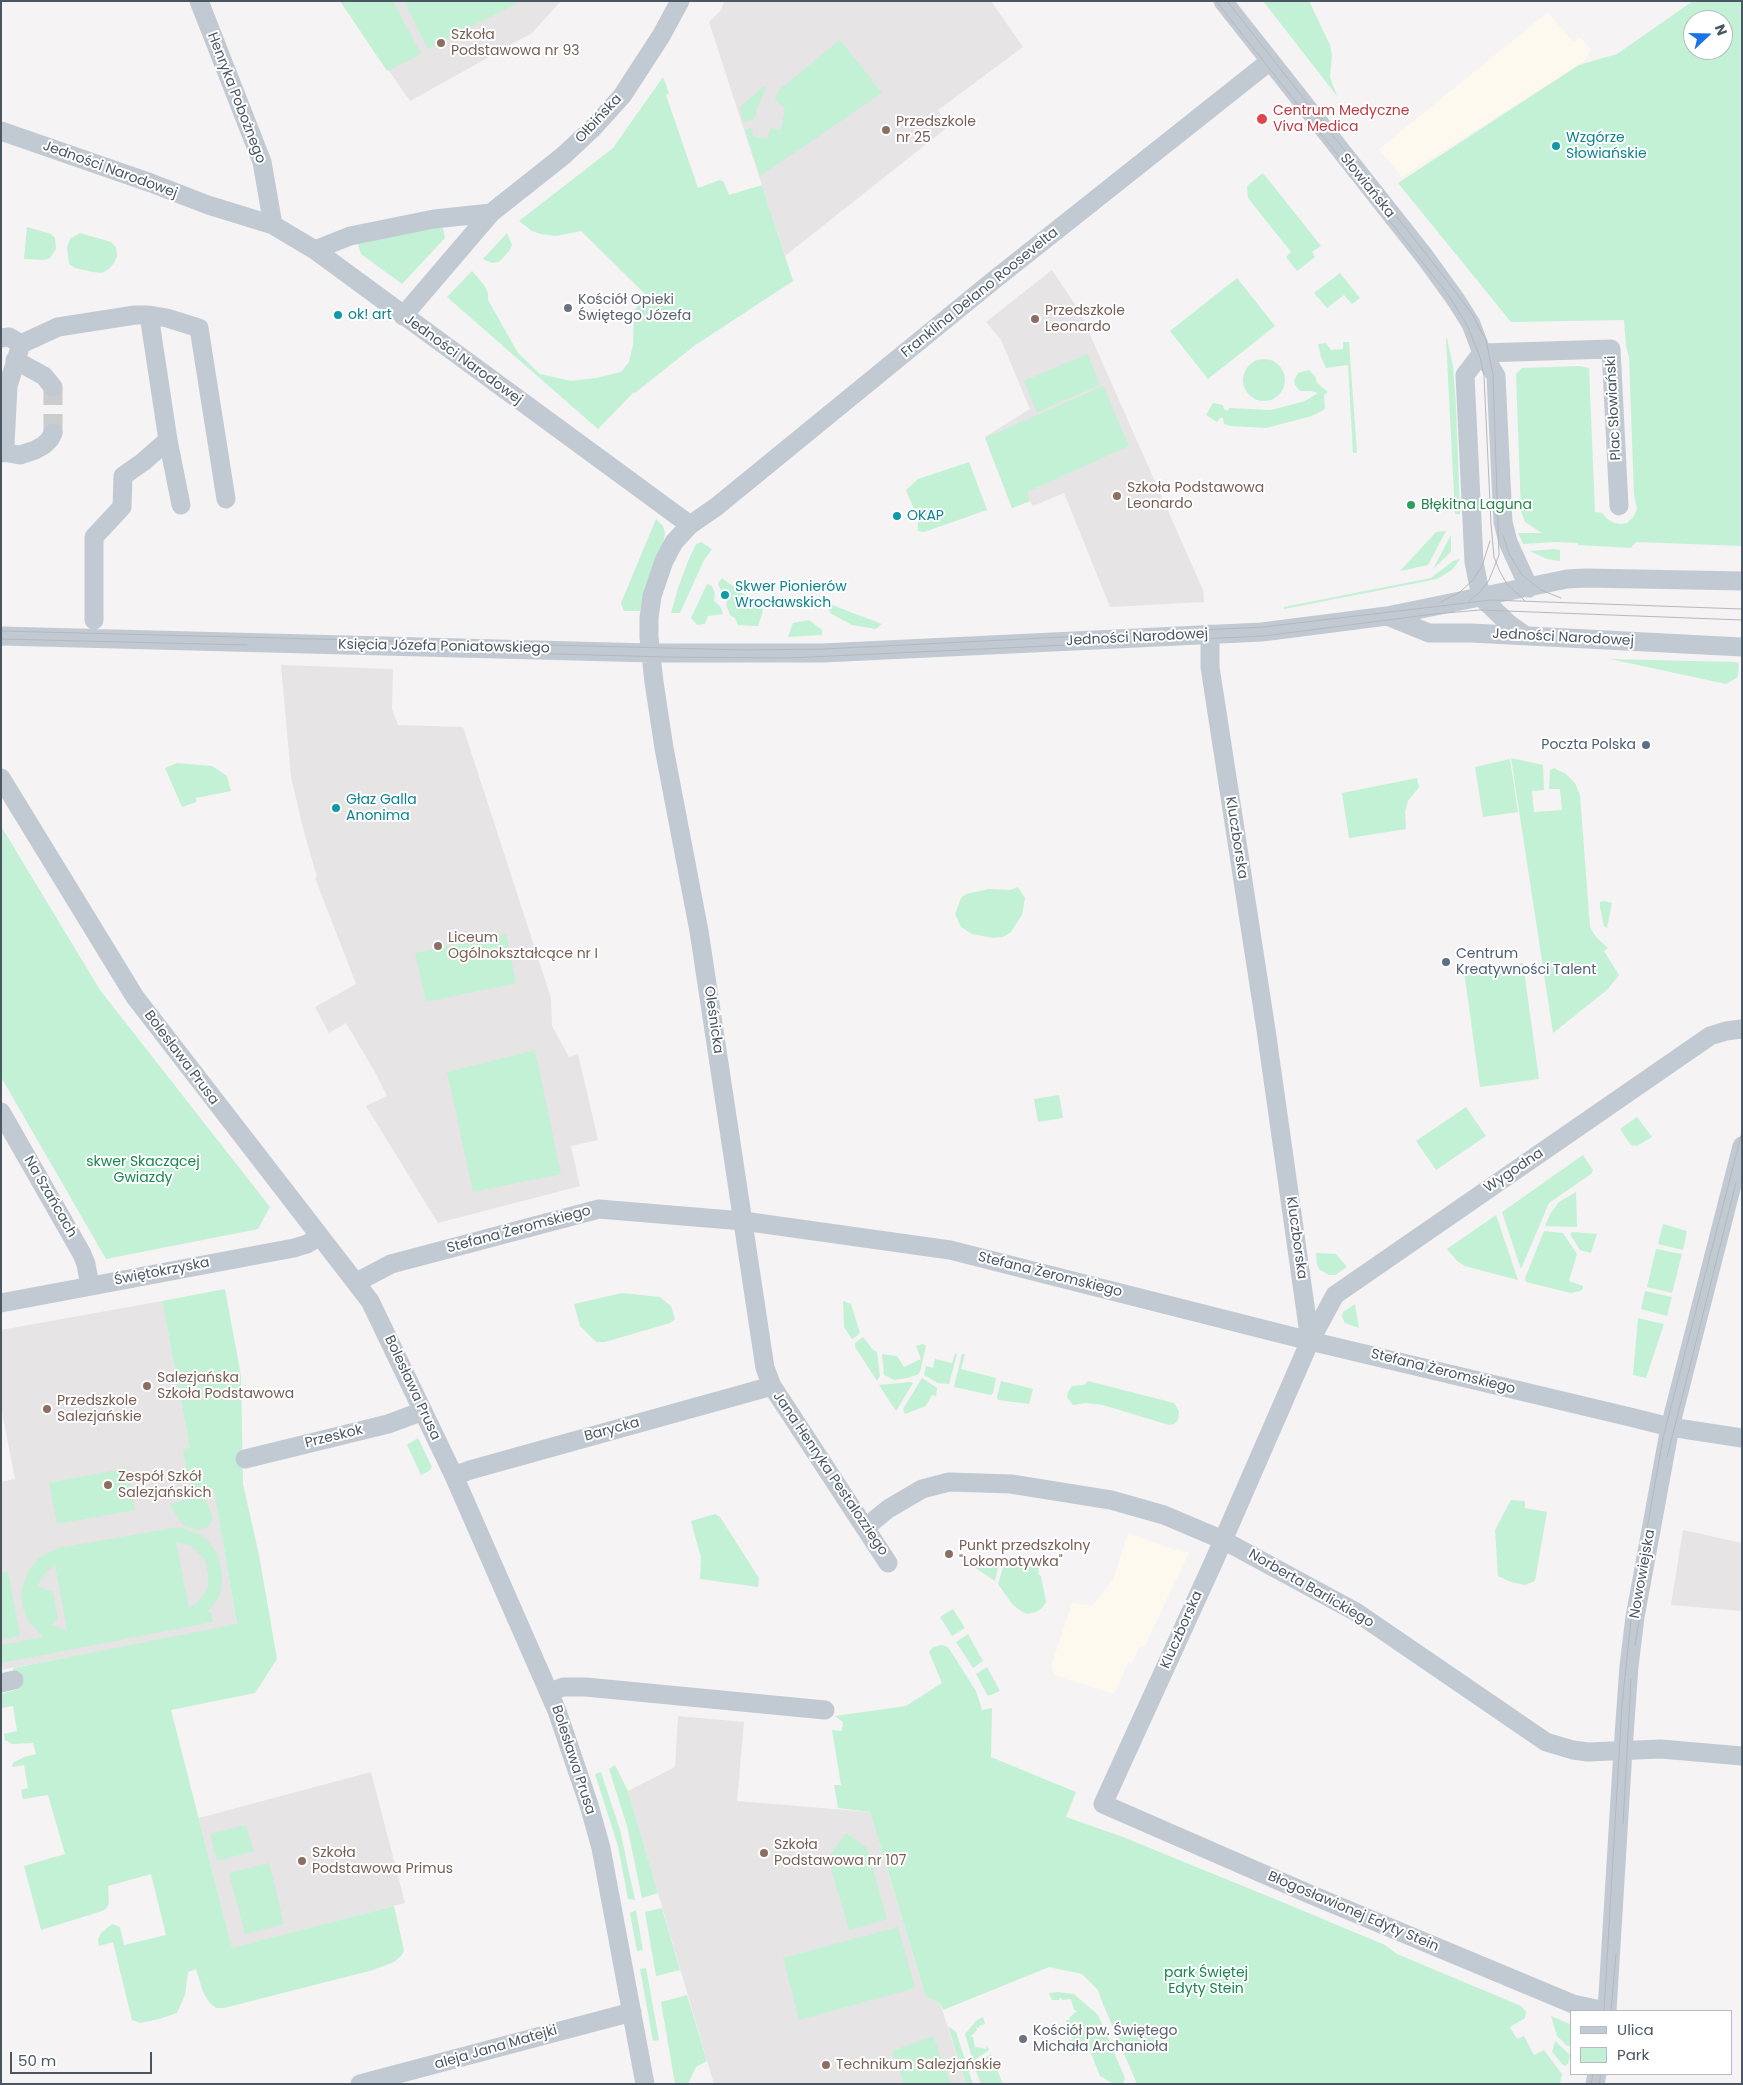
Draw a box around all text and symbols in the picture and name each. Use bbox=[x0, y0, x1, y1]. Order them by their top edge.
north arrow bbox=[1683, 10, 1733, 60]
text: N bbox=[1710, 21, 1732, 38]
place label: Szkoła Podstawowa nr 93 bbox=[451, 27, 580, 59]
street label: Henryka Pobożnego bbox=[203, 30, 269, 166]
marker: Szkoła Podstawowa nr 93 bbox=[435, 37, 447, 49]
street label: Ołbińska bbox=[572, 91, 626, 147]
place label: Centrum Medyczne Viva Medica bbox=[1273, 103, 1409, 136]
marker: Centrum Medyczne Viva Medica bbox=[1255, 112, 1269, 126]
place label: Przedszkole nr 25 bbox=[896, 114, 976, 146]
marker: Przedszkole nr 25 bbox=[880, 124, 892, 136]
place label: Wzgórze Słowiańskie bbox=[1566, 130, 1647, 162]
street label: Jedności Narodowej bbox=[40, 138, 180, 202]
marker: Wzgórze Słowiańskie bbox=[1550, 140, 1562, 152]
street label: Słowiańska bbox=[1336, 150, 1398, 222]
street label: Franklina Delano Roosevelta bbox=[898, 224, 1062, 362]
place label: Kościół Opieki Świętego Józefa bbox=[578, 292, 691, 324]
marker: Kościół Opieki Świętego Józefa bbox=[562, 302, 574, 314]
place label: Przedszkole Leonardo bbox=[1045, 303, 1125, 336]
place label: ok! art bbox=[348, 307, 392, 323]
marker: ok! art bbox=[332, 309, 344, 321]
street label: Jedności Narodowej bbox=[401, 311, 525, 409]
marker: Przedszkole Leonardo bbox=[1029, 313, 1041, 325]
street label: Plac Słowiański bbox=[1603, 355, 1625, 461]
place label: Szkoła Podstawowa Leonardo bbox=[1127, 480, 1264, 512]
marker: Szkoła Podstawowa Leonardo bbox=[1111, 490, 1123, 502]
place label: Błękitna Laguna bbox=[1421, 497, 1532, 513]
marker: Błękitna Laguna bbox=[1405, 499, 1417, 511]
place label: OKAP bbox=[907, 508, 944, 524]
marker: OKAP bbox=[891, 510, 903, 522]
place label: Skwer Pionierów Wrocławskich bbox=[735, 579, 847, 612]
marker: Skwer Pionierów Wrocławskich bbox=[719, 589, 731, 601]
street label: Jedności Narodowej bbox=[1066, 626, 1208, 650]
street label: Jedności Narodowej bbox=[1492, 626, 1634, 650]
street label: Księcia Józefa Poniatowskiego bbox=[338, 637, 550, 657]
place label: Poczta Polska bbox=[1541, 737, 1636, 753]
marker: Poczta Polska bbox=[1640, 739, 1652, 751]
place label: Głaz Galla Anonima bbox=[346, 792, 417, 824]
street label: Kluczborska bbox=[1221, 796, 1251, 880]
marker: Głaz Galla Anonima bbox=[330, 802, 342, 814]
place label: Liceum Ogólnokształcące nr I bbox=[448, 930, 598, 962]
marker: Liceum Ogólnokształcące nr I bbox=[432, 940, 444, 952]
place label: Centrum Kreatywności Talent bbox=[1456, 946, 1596, 979]
marker: Centrum Kreatywności Talent bbox=[1440, 956, 1452, 968]
street label: Oleśnicka bbox=[700, 985, 726, 1055]
street label: Bolesława Prusa bbox=[140, 1008, 222, 1108]
street label: Wygodna bbox=[1481, 1145, 1547, 1197]
street label: Na Szańcach bbox=[20, 1153, 80, 1241]
park label: skwer Skaczącej Gwiazdy bbox=[86, 1154, 200, 1186]
street label: Kluczborska bbox=[1282, 1196, 1310, 1280]
street label: Stefana Żeromskiego bbox=[445, 1203, 593, 1257]
street label: Stefana Żeromskiego bbox=[976, 1249, 1124, 1301]
street label: Świętokrzyska bbox=[113, 1255, 211, 1289]
street label: Bolesława Prusa bbox=[380, 1333, 444, 1443]
street label: Stefana Żeromskiego bbox=[1369, 1346, 1517, 1398]
place label: Salezjańska Szkoła Podstawowa bbox=[157, 1370, 294, 1402]
marker: Salezjańska Szkoła Podstawowa bbox=[141, 1380, 153, 1392]
street label: Jana Henryka Pestalozziego bbox=[769, 1389, 891, 1559]
place label: Przedszkole Salezjańskie bbox=[57, 1393, 142, 1425]
marker: Przedszkole Salezjańskie bbox=[41, 1403, 53, 1415]
street label: Barycka bbox=[583, 1415, 641, 1445]
street label: Przeskok bbox=[303, 1422, 365, 1452]
place label: Zespół Szkół Salezjańskich bbox=[118, 1469, 211, 1501]
marker: Zespół Szkół Salezjańskich bbox=[102, 1479, 114, 1491]
street label: Nowowiejska bbox=[1627, 1528, 1659, 1620]
place label: Punkt przedszkolny "Lokomotywka" bbox=[959, 1538, 1090, 1570]
street label: Norberta Barlickiego bbox=[1245, 1546, 1377, 1632]
marker: Punkt przedszkolny "Lokomotywka" bbox=[943, 1548, 955, 1560]
street label: Kluczborska bbox=[1157, 1589, 1207, 1671]
street label: Bolesława Prusa bbox=[547, 1703, 599, 1817]
place label: Szkoła Podstawowa nr 107 bbox=[774, 1837, 906, 1870]
place label: Szkoła Podstawowa Primus bbox=[312, 1845, 453, 1878]
marker: Szkoła Podstawowa nr 107 bbox=[758, 1847, 770, 1859]
marker: Szkoła Podstawowa Primus bbox=[296, 1855, 308, 1867]
street label: Błogosławionej Edyty Stein bbox=[1265, 1868, 1441, 1956]
park label: park Świętej Edyty Stein bbox=[1164, 1965, 1248, 1998]
legend bbox=[1570, 2010, 1733, 2075]
text: Ulica bbox=[1617, 2019, 1654, 2040]
street label: aleja Jana Matejki bbox=[433, 2022, 559, 2074]
place label: Kościół pw. Świętego Michała Archanioła bbox=[1033, 2023, 1177, 2056]
marker: Kościół pw. Świętego Michała Archanioła bbox=[1017, 2033, 1029, 2045]
scale bar bbox=[12, 2042, 155, 2074]
text: Park bbox=[1617, 2044, 1649, 2065]
text: 50 m bbox=[18, 2050, 56, 2071]
place label: Technikum Salezjańskie bbox=[836, 2057, 1001, 2073]
marker: Technikum Salezjańskie bbox=[820, 2059, 832, 2071]

